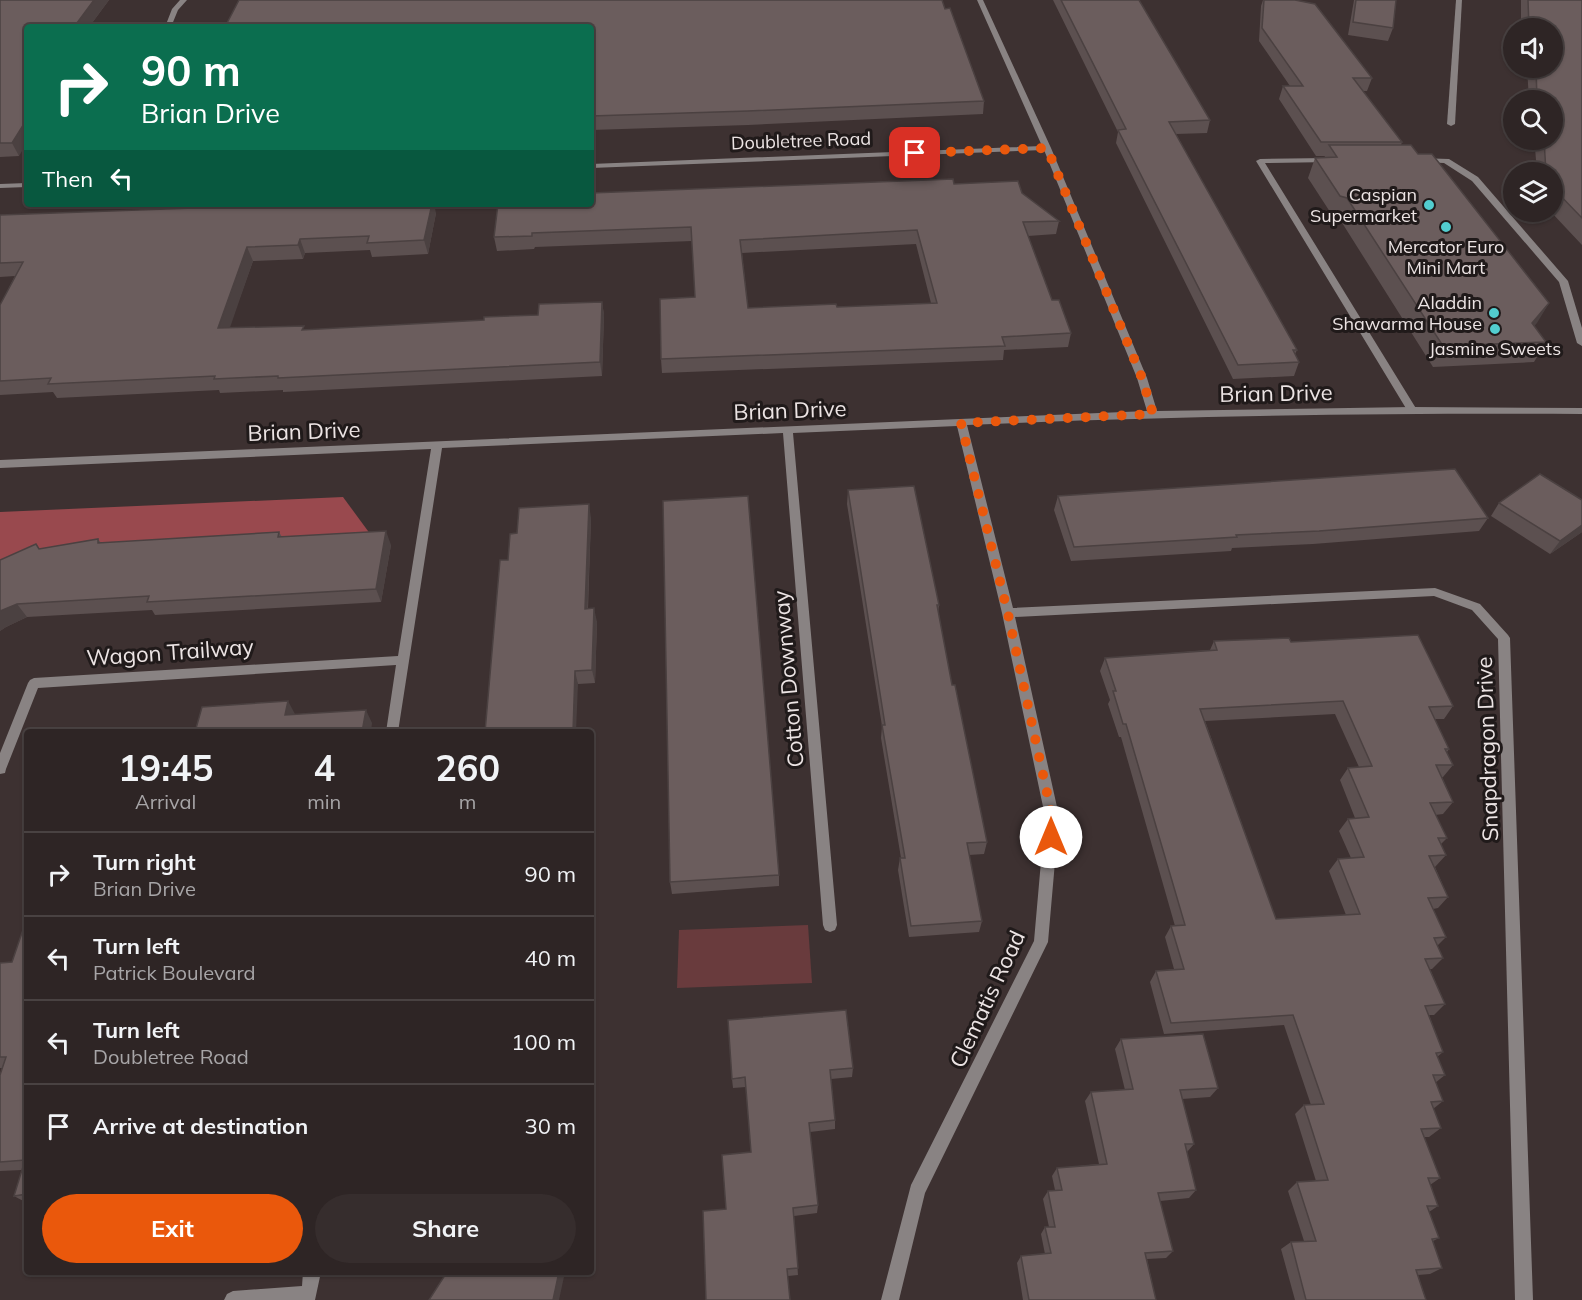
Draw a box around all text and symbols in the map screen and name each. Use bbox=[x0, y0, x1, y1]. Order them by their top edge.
map controls bbox=[1503, 18, 1563, 222]
button: sound bbox=[1503, 18, 1563, 78]
text: 90 m bbox=[141, 44, 241, 97]
icon: right bbox=[42, 48, 120, 126]
button: search bbox=[1503, 90, 1563, 150]
text: Brian Drive bbox=[141, 96, 280, 130]
street label: Doubletree Road bbox=[731, 127, 871, 154]
pin bbox=[889, 127, 940, 178]
icon: arrive bbox=[898, 136, 931, 169]
icon: left bbox=[105, 162, 138, 195]
button: layers bbox=[1503, 162, 1563, 222]
text: Then bbox=[42, 165, 93, 193]
place label: Caspian Supermarket bbox=[1310, 183, 1417, 227]
marker: Caspian Supermarket bbox=[1422, 198, 1436, 212]
marker: Mercator Euro Mini Mart bbox=[1439, 220, 1453, 234]
place label: Mercator Euro Mini Mart bbox=[1388, 235, 1504, 279]
place label: Aladdin Shawarma House bbox=[1332, 291, 1482, 335]
marker: Aladdin Shawarma House bbox=[1487, 306, 1501, 320]
marker: Jasmine Sweets bbox=[1488, 322, 1502, 336]
place label: Jasmine Sweets bbox=[1429, 337, 1561, 360]
street label: Brian Drive bbox=[1219, 378, 1333, 408]
street label: Brian Drive bbox=[733, 394, 847, 426]
street label: Brian Drive bbox=[247, 415, 361, 447]
street label: Cotton Downway bbox=[766, 589, 810, 769]
street label: Wagon Trailway bbox=[85, 632, 255, 672]
street label: Snapdragon Drive bbox=[1470, 656, 1504, 842]
text: 19:45 bbox=[118, 745, 213, 790]
text: 4 bbox=[313, 745, 335, 790]
text: 260 bbox=[435, 745, 500, 790]
text: Arrival bbox=[135, 789, 196, 814]
text: min bbox=[307, 789, 341, 814]
text: m bbox=[459, 789, 476, 814]
position arrow bbox=[1019, 805, 1083, 869]
text: Turn right bbox=[93, 848, 196, 876]
icon: right bbox=[42, 858, 75, 891]
text: 90 m bbox=[525, 860, 576, 888]
text: Brian Drive bbox=[93, 876, 196, 901]
street label: Clematis Road bbox=[943, 926, 1031, 1072]
text: Turn left bbox=[93, 932, 180, 960]
icon: left bbox=[42, 942, 75, 975]
text: 40 m bbox=[525, 944, 576, 972]
text: Patrick Boulevard bbox=[93, 960, 256, 985]
text: Turn left bbox=[93, 1016, 180, 1044]
icon: left bbox=[42, 1026, 75, 1059]
text: 100 m bbox=[511, 1028, 576, 1056]
text: Doubletree Road bbox=[93, 1044, 249, 1069]
icon: arrive bbox=[42, 1110, 75, 1143]
text: Arrive at destination bbox=[93, 1112, 308, 1140]
text: 30 m bbox=[525, 1112, 576, 1140]
button: Exit bbox=[42, 1194, 303, 1263]
button: Share bbox=[315, 1194, 576, 1263]

